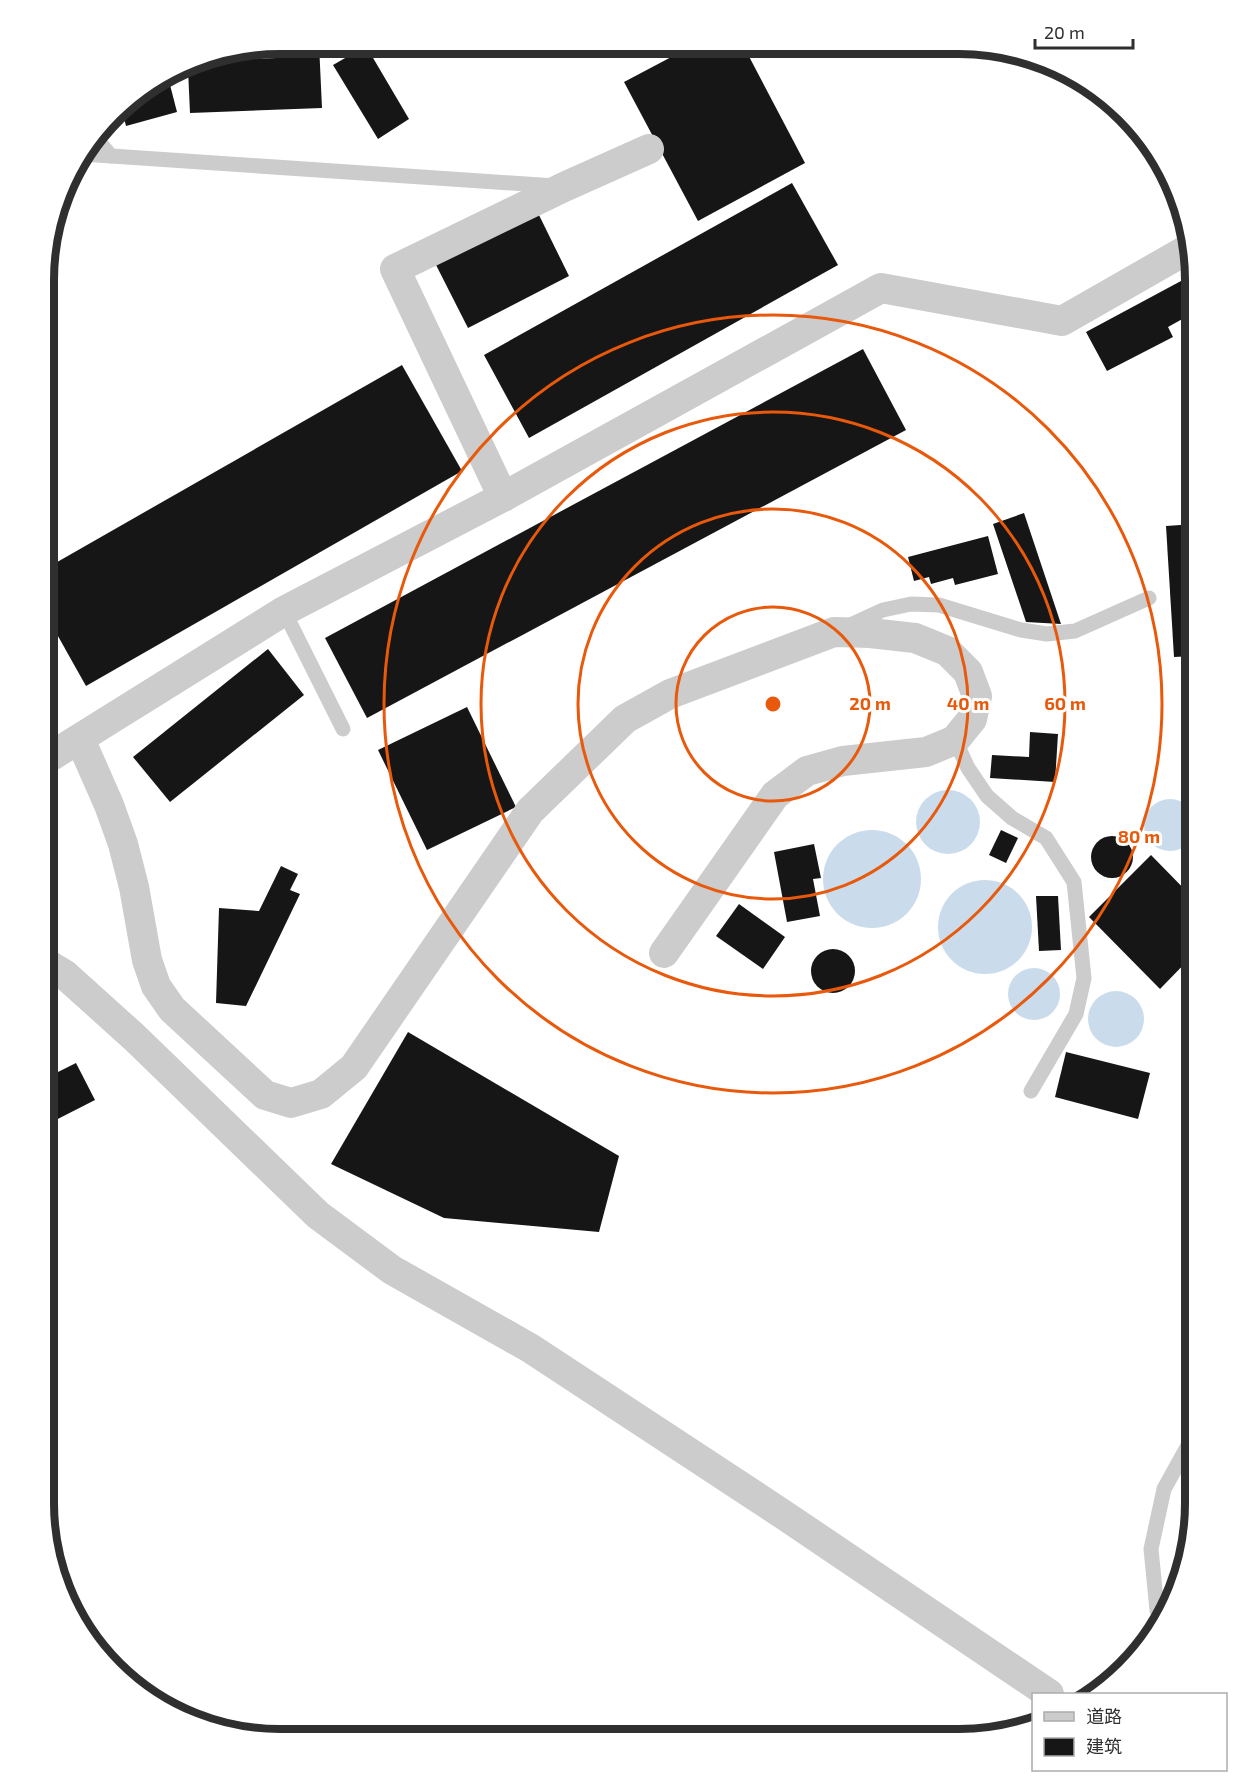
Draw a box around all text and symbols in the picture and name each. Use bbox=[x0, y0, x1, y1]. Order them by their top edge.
scale bar bbox=[1035, 12, 1132, 50]
text: 20 m bbox=[1044, 21, 1085, 43]
text: 20 m bbox=[849, 692, 891, 714]
text: 40 m bbox=[947, 692, 989, 714]
text: 60 m bbox=[1044, 692, 1086, 714]
centre of rings bbox=[763, 694, 783, 714]
text: 80 m bbox=[1118, 825, 1160, 847]
legend bbox=[1032, 1693, 1227, 1771]
text: 道路 bbox=[1086, 1705, 1122, 1727]
text: 建筑 bbox=[1086, 1735, 1122, 1757]

